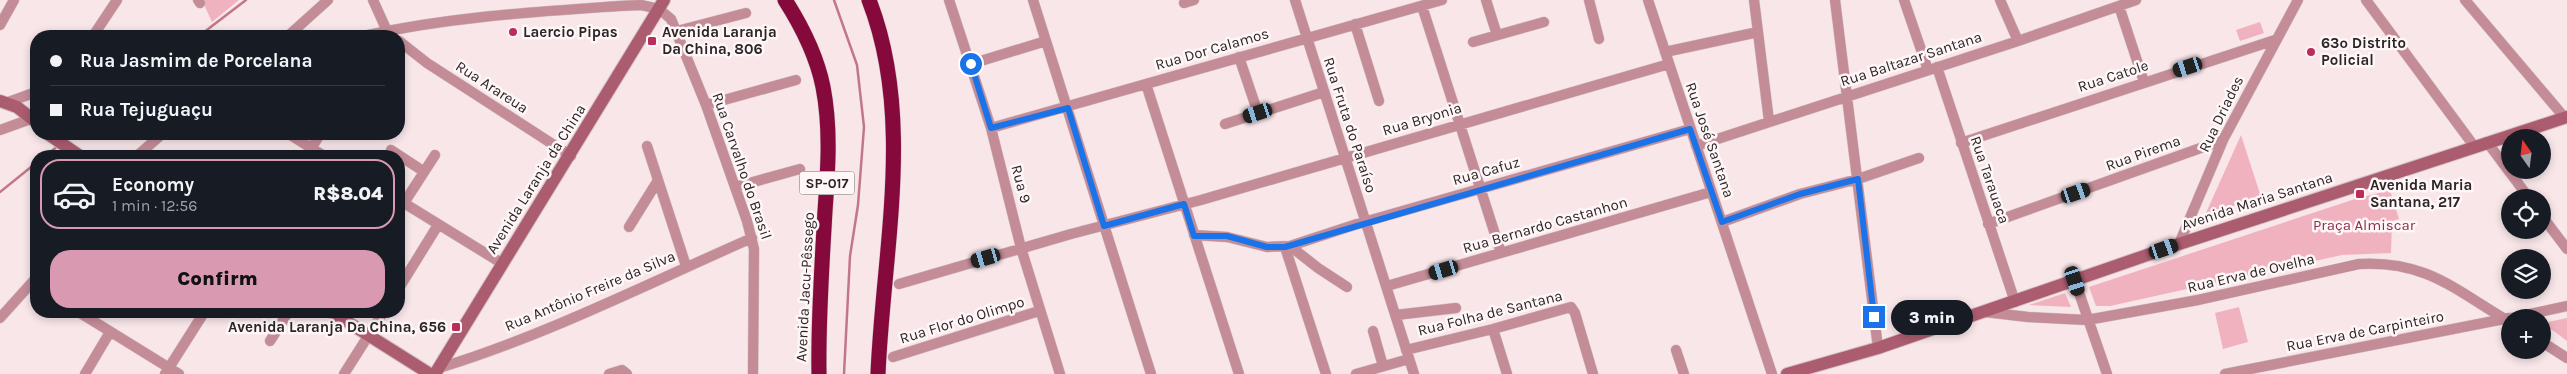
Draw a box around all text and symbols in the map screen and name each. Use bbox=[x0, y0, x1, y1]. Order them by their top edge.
place label: Laercio Pipas bbox=[523, 23, 618, 41]
place label: Avenida Laranja Da China, 806 bbox=[662, 23, 777, 58]
street label: Rua Dor Calamos bbox=[1153, 24, 1271, 74]
marker: Laercio Pipas bbox=[507, 26, 519, 38]
street label: Rua Baltazar Santana bbox=[1838, 28, 1984, 90]
place label: 63º Distrito Policial bbox=[2321, 34, 2406, 69]
marker: Avenida Laranja Da China, 806 bbox=[646, 35, 658, 47]
marker: 63º Distrito Policial bbox=[2305, 46, 2317, 58]
text: Rua Jasmim de Porcelana bbox=[80, 50, 313, 72]
route start bbox=[960, 53, 982, 75]
street label: Rua Fruta do Paraíso bbox=[1320, 55, 1380, 195]
car bbox=[2171, 55, 2204, 79]
street label: Rua Catole bbox=[2075, 56, 2151, 96]
street label: Rua Arareua bbox=[452, 57, 532, 117]
street label: Rua Driades bbox=[2195, 73, 2247, 155]
street label: Rua José Santana bbox=[1682, 80, 1738, 200]
street label: Rua Carvalho do Brasil bbox=[708, 90, 776, 242]
street label: Rua Bryonia bbox=[1380, 98, 1464, 140]
text: Rua Tejuguaçu bbox=[80, 99, 213, 121]
street label: Avenida Laranja da China bbox=[483, 101, 589, 257]
car bbox=[1241, 101, 1274, 125]
north arrow bbox=[2501, 129, 2551, 179]
map controls bbox=[2501, 129, 2551, 359]
street label: Rua Pirema bbox=[2103, 131, 2183, 175]
street label: Rua Tarauaca bbox=[1967, 134, 2013, 226]
street label: Rua Cafuz bbox=[1450, 153, 1522, 189]
street label: Rua 9 bbox=[1007, 163, 1035, 205]
street label: Avenida Maria Santana bbox=[2179, 168, 2335, 234]
icon: car bbox=[52, 172, 97, 217]
road number: SP-017 bbox=[800, 172, 854, 194]
text: Economy bbox=[112, 174, 194, 196]
place label: Avenida Maria Santana, 217 bbox=[2370, 176, 2472, 211]
car bbox=[2059, 181, 2092, 205]
text: R$8.04 bbox=[313, 183, 383, 205]
marker: Avenida Maria Santana, 217 bbox=[2354, 188, 2366, 200]
button: locate bbox=[2501, 189, 2551, 239]
street label: Rua Bernardo Castanhon bbox=[1461, 193, 1629, 257]
text: 1 min · 12:56 bbox=[112, 196, 197, 215]
street label: Avenida Jacu-Pêssego bbox=[792, 212, 818, 362]
park label: Praça Almiscar bbox=[2313, 216, 2416, 234]
car bbox=[2147, 237, 2180, 261]
street label: Rua Antônio Freire da Silva bbox=[502, 247, 678, 335]
car bbox=[969, 247, 1002, 269]
button: layers bbox=[2501, 249, 2551, 299]
button: Confirm bbox=[50, 250, 385, 308]
street label: Rua Erva de Ovelha bbox=[2186, 250, 2316, 296]
car bbox=[1427, 258, 1460, 282]
car bbox=[2063, 264, 2086, 298]
street label: Rua Folha de Santana bbox=[1416, 286, 1564, 340]
street label: Rua Flor do Olimpo bbox=[898, 292, 1026, 348]
callout: 3 min bbox=[1892, 300, 1974, 334]
route end bbox=[1863, 306, 1885, 328]
street label: Rua Erva de Carpinteiro bbox=[2285, 307, 2445, 355]
text: 3 min bbox=[1909, 308, 1955, 327]
button: + bbox=[2501, 309, 2551, 359]
place label: Avenida Laranja Da China, 656 bbox=[228, 318, 446, 336]
marker: Avenida Laranja Da China, 656 bbox=[450, 321, 462, 333]

